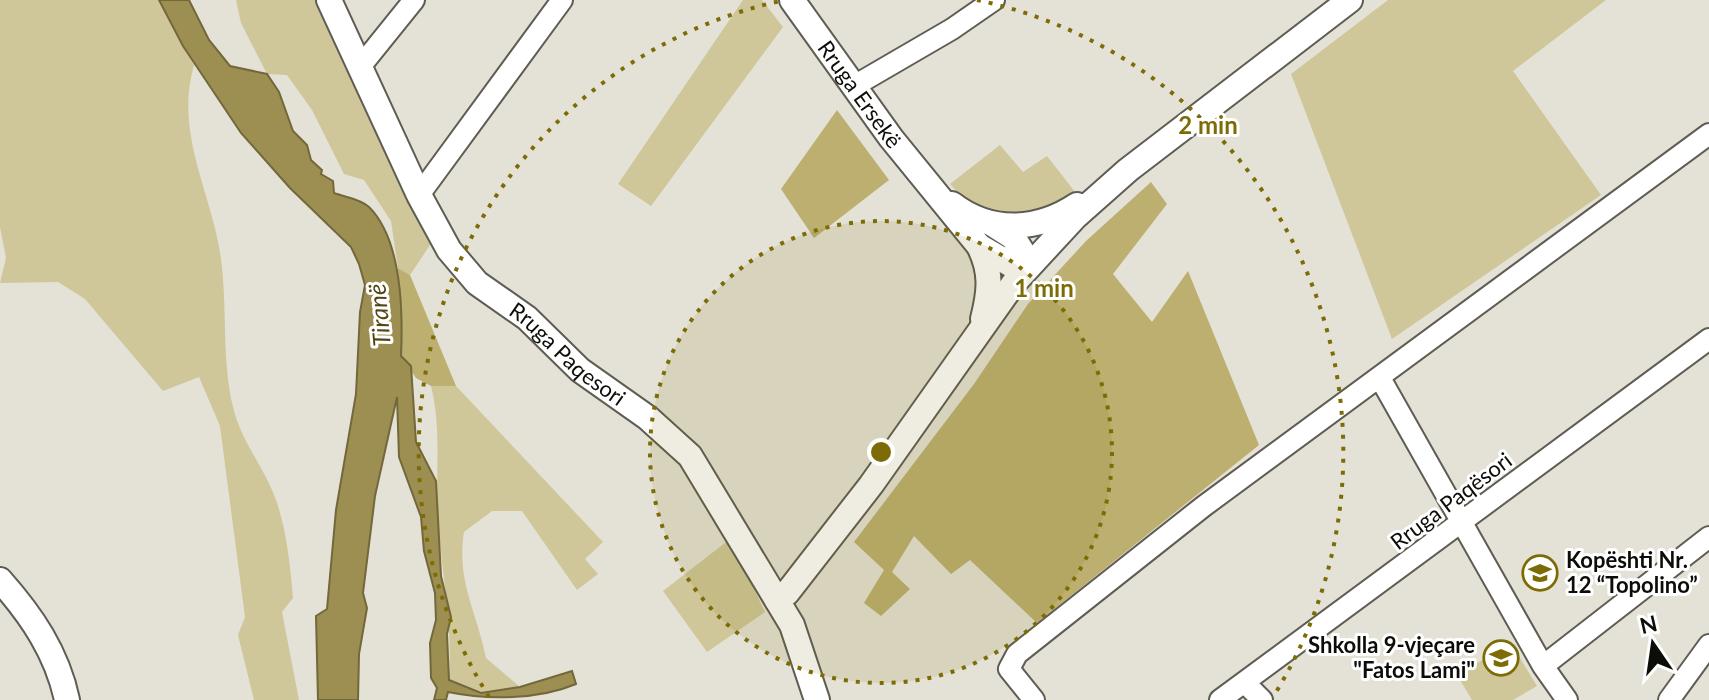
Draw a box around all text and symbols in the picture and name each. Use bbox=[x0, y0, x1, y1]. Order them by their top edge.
street label: Rruga Ersekë bbox=[812, 35, 908, 153]
text: 2 min bbox=[1178, 110, 1238, 139]
text: 1 min bbox=[1014, 273, 1074, 302]
water label: Tiranë bbox=[361, 283, 396, 348]
street label: Rruga Paqesori bbox=[505, 296, 631, 411]
centre of rings bbox=[867, 438, 895, 466]
street label: Rruga Paqësori bbox=[1385, 446, 1517, 555]
place label: Kopështi Nr. 12 “Topolino” bbox=[1566, 546, 1698, 598]
school or university icon: Kopështi Nr. 12 “Topolino” bbox=[1521, 554, 1559, 592]
north arrow bbox=[1613, 604, 1693, 684]
text: N bbox=[1637, 609, 1660, 639]
place label: Shkolla 9-vjeçare "Fatos Lami" bbox=[1308, 631, 1475, 683]
school or university icon: Shkolla 9-vjeçare "Fatos Lami" bbox=[1482, 639, 1520, 677]

